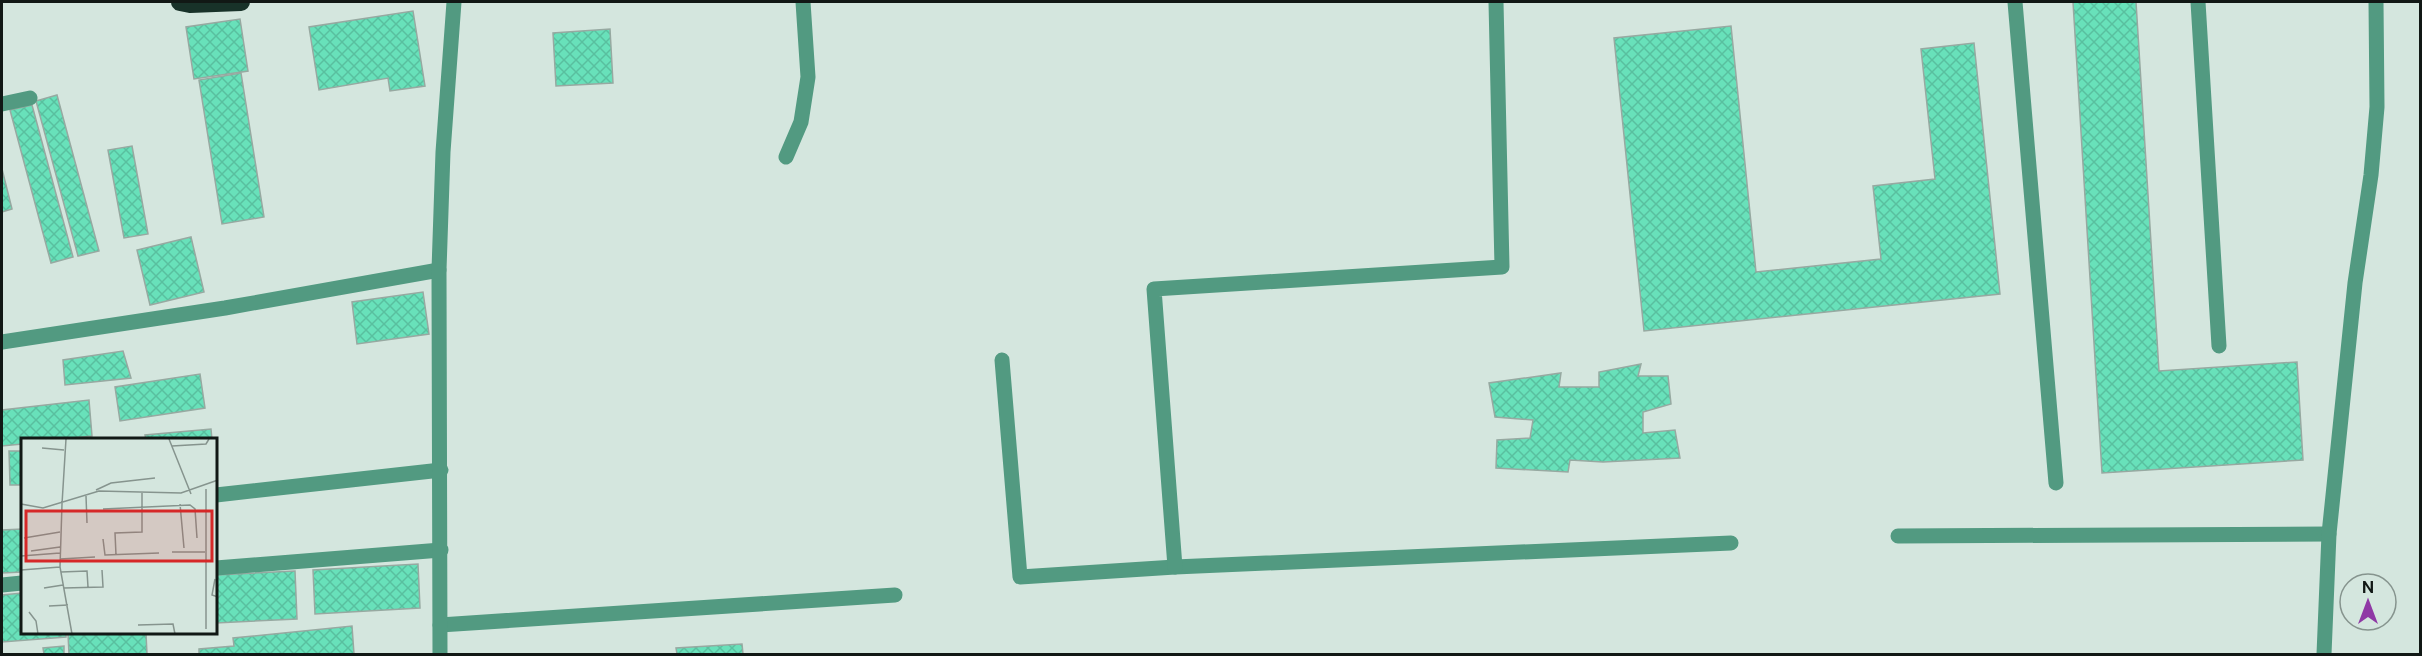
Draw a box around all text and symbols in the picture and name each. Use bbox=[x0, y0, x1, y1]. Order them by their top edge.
inset map bbox=[21, 438, 218, 635]
north arrow bbox=[2338, 572, 2398, 632]
text: N bbox=[2362, 578, 2374, 597]

